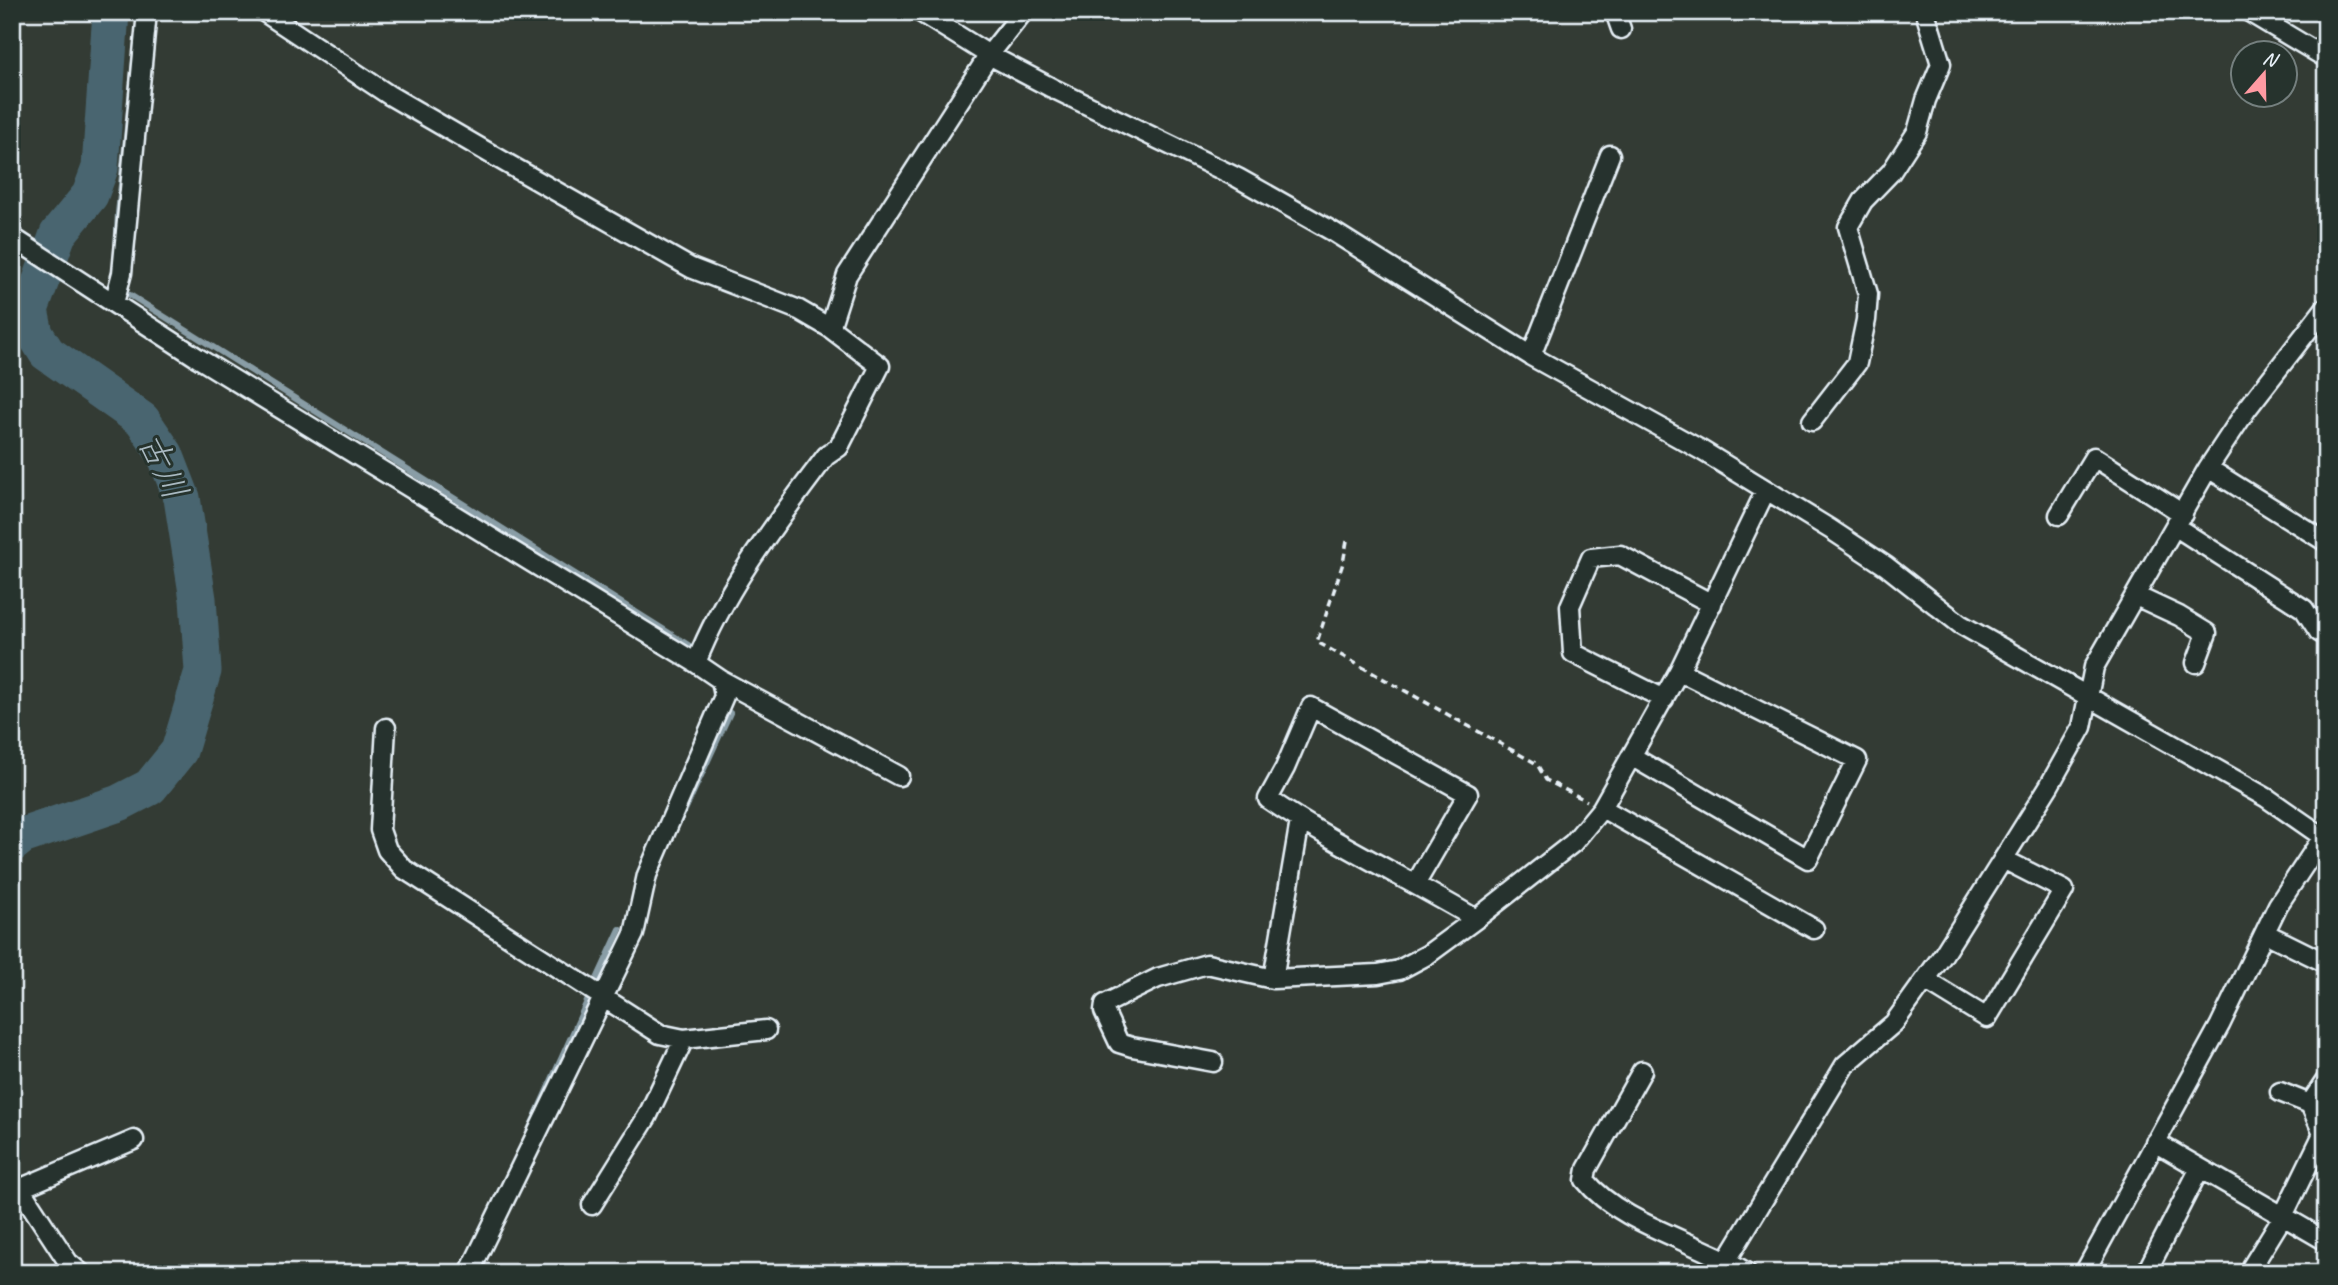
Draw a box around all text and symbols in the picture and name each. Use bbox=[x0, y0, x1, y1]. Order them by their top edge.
north arrow bbox=[2230, 38, 2300, 108]
text: N bbox=[2260, 46, 2282, 73]
water label: 古川 bbox=[128, 425, 198, 507]

